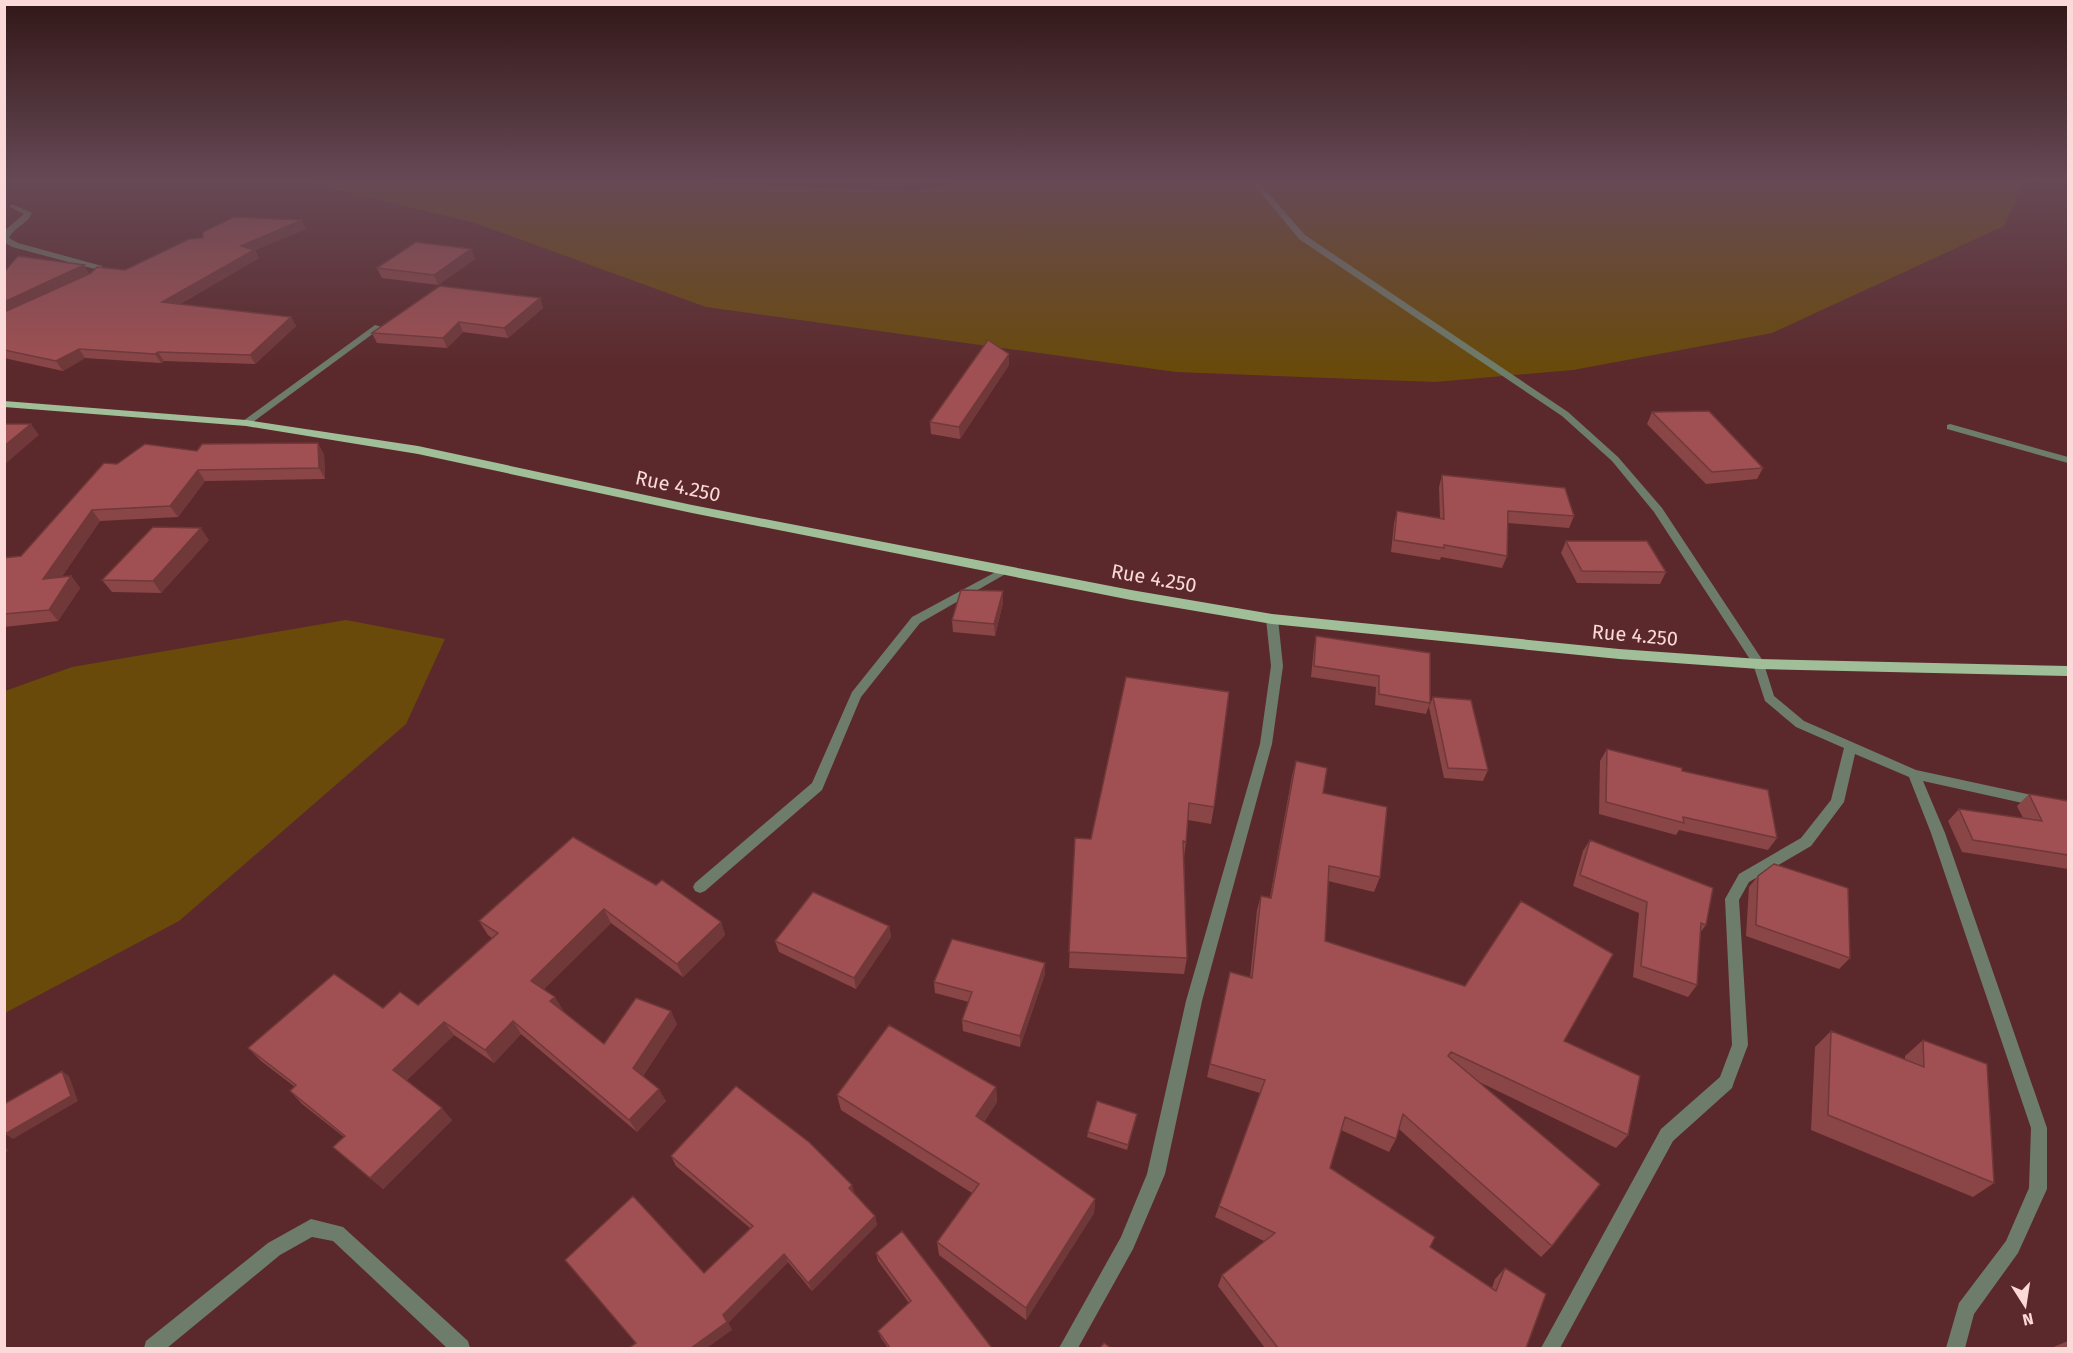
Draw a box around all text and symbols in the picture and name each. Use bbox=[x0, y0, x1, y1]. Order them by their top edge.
street label: Rue 4.250 bbox=[633, 465, 723, 507]
street label: Rue 4.250 bbox=[1109, 559, 1199, 597]
street label: Rue 4.250 bbox=[1591, 619, 1679, 651]
north arrow bbox=[1995, 1275, 2055, 1335]
text: N bbox=[2021, 1309, 2035, 1330]

